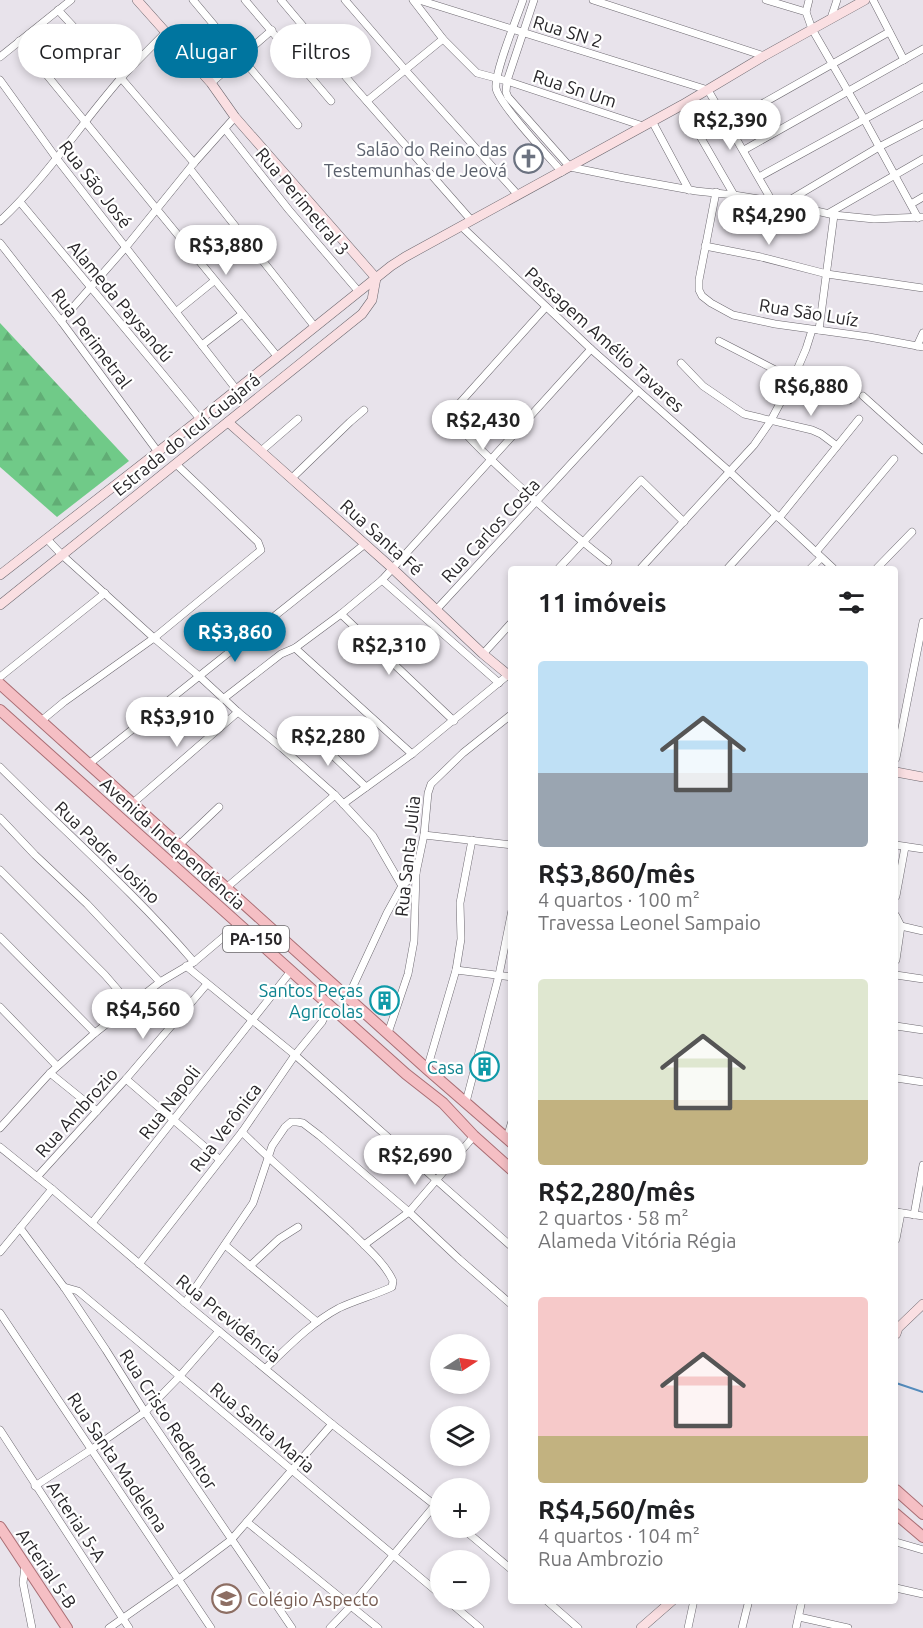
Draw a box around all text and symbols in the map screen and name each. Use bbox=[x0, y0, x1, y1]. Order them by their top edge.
street label: Rua SN 2 bbox=[531, 11, 605, 51]
chip: Comprar bbox=[18, 24, 142, 78]
chip: Alugar bbox=[154, 24, 258, 78]
chip: Filtros bbox=[270, 24, 371, 78]
street label: Rua Sn Um bbox=[531, 65, 619, 111]
pin: R$2,390 bbox=[675, 100, 785, 151]
text: R$2,390 bbox=[693, 108, 767, 131]
street label: Rua São José bbox=[56, 136, 136, 232]
place label: Salão do Reino das Testemunhas de Jeová bbox=[324, 139, 507, 180]
street label: Rua Perimetral 3 bbox=[252, 143, 354, 259]
church icon: Salão do Reino das Testemunhas de Jeová bbox=[512, 143, 544, 175]
pin: R$4,290 bbox=[714, 195, 824, 246]
text: R$4,290 bbox=[732, 203, 806, 226]
pin: R$3,880 bbox=[171, 225, 281, 276]
text: R$3,880 bbox=[189, 233, 263, 256]
street label: Alameda Paysandú bbox=[65, 236, 177, 366]
street label: Passagem Amélio Tavares bbox=[522, 262, 689, 416]
street label: Rua Perimetral bbox=[48, 284, 136, 392]
street label: Rua São Luíz bbox=[758, 294, 860, 330]
pin: R$6,880 bbox=[756, 366, 866, 417]
street label: Estrada do Icuí Guajará bbox=[109, 369, 263, 499]
text: R$6,880 bbox=[774, 374, 848, 397]
pin: R$2,430 bbox=[428, 400, 538, 451]
text: R$2,430 bbox=[446, 408, 520, 431]
street label: Rua Carlos Costa bbox=[437, 474, 543, 586]
street label: Rua Santa Fé bbox=[337, 495, 427, 579]
icon: filters bbox=[835, 586, 868, 619]
text: 11 imóveis bbox=[538, 588, 667, 617]
pin: R$3,860 bbox=[180, 612, 290, 663]
text: R$3,860 bbox=[198, 620, 272, 643]
pin: R$2,310 bbox=[334, 625, 444, 676]
text: R$2,310 bbox=[352, 633, 426, 656]
pin: R$3,910 bbox=[122, 697, 232, 748]
icon: home bbox=[649, 700, 757, 808]
text: R$3,910 bbox=[140, 705, 214, 728]
pin: R$2,280 bbox=[273, 716, 383, 767]
text: R$2,280 bbox=[291, 724, 365, 747]
street label: Avenida Independência bbox=[97, 773, 249, 913]
street label: Rua Santa Julia bbox=[391, 794, 423, 918]
street label: Rua Padre Josino bbox=[51, 797, 165, 907]
text: R$3,860/mês bbox=[538, 859, 695, 888]
text: 4 quartos · 100 m² bbox=[538, 888, 700, 911]
text: Travessa Leonel Sampaio bbox=[538, 911, 761, 934]
road number: PA-150 bbox=[223, 926, 289, 952]
place label: Santos Peças Agrícolas bbox=[259, 980, 363, 1021]
building icon: Santos Peças Agrícolas bbox=[368, 984, 400, 1016]
pin: R$4,560 bbox=[88, 989, 198, 1040]
text: R$4,560 bbox=[106, 997, 180, 1020]
icon: home bbox=[649, 1018, 757, 1126]
building icon: Casa bbox=[469, 1051, 501, 1083]
place label: Casa bbox=[427, 1057, 464, 1077]
street label: Rua Napoli bbox=[134, 1062, 204, 1142]
street label: Rua Ambrozio bbox=[31, 1063, 121, 1161]
street label: Rua Verônica bbox=[185, 1079, 265, 1175]
pin: R$2,690 bbox=[360, 1135, 470, 1186]
text: R$2,690 bbox=[378, 1143, 452, 1166]
text: R$2,280/mês bbox=[538, 1177, 695, 1206]
text: 2 quartos · 58 m² bbox=[538, 1206, 689, 1229]
text: Alameda Vitória Régia bbox=[538, 1229, 737, 1252]
street label: Rua Previdência bbox=[173, 1270, 285, 1366]
north arrow bbox=[430, 1334, 490, 1394]
map controls bbox=[430, 1334, 490, 1610]
icon: home bbox=[649, 1336, 757, 1444]
street label: Rua Cristo Redentor bbox=[116, 1345, 222, 1493]
street label: Rua Santa Maria bbox=[207, 1378, 319, 1476]
street label: Rua Santa Madelena bbox=[64, 1389, 172, 1535]
button: layers bbox=[430, 1406, 490, 1466]
street label: Arterial 5-A bbox=[44, 1477, 111, 1565]
button: + bbox=[430, 1478, 490, 1538]
text: R$4,560/mês bbox=[538, 1495, 695, 1524]
street label: Arterial 5-B bbox=[13, 1524, 81, 1612]
text: 4 quartos · 104 m² bbox=[538, 1524, 700, 1547]
text: Rua Ambrozio bbox=[538, 1547, 664, 1570]
button: − bbox=[430, 1550, 490, 1610]
school or university icon: Colégio Aspecto bbox=[210, 1583, 242, 1615]
place label: Colégio Aspecto bbox=[247, 1589, 379, 1609]

